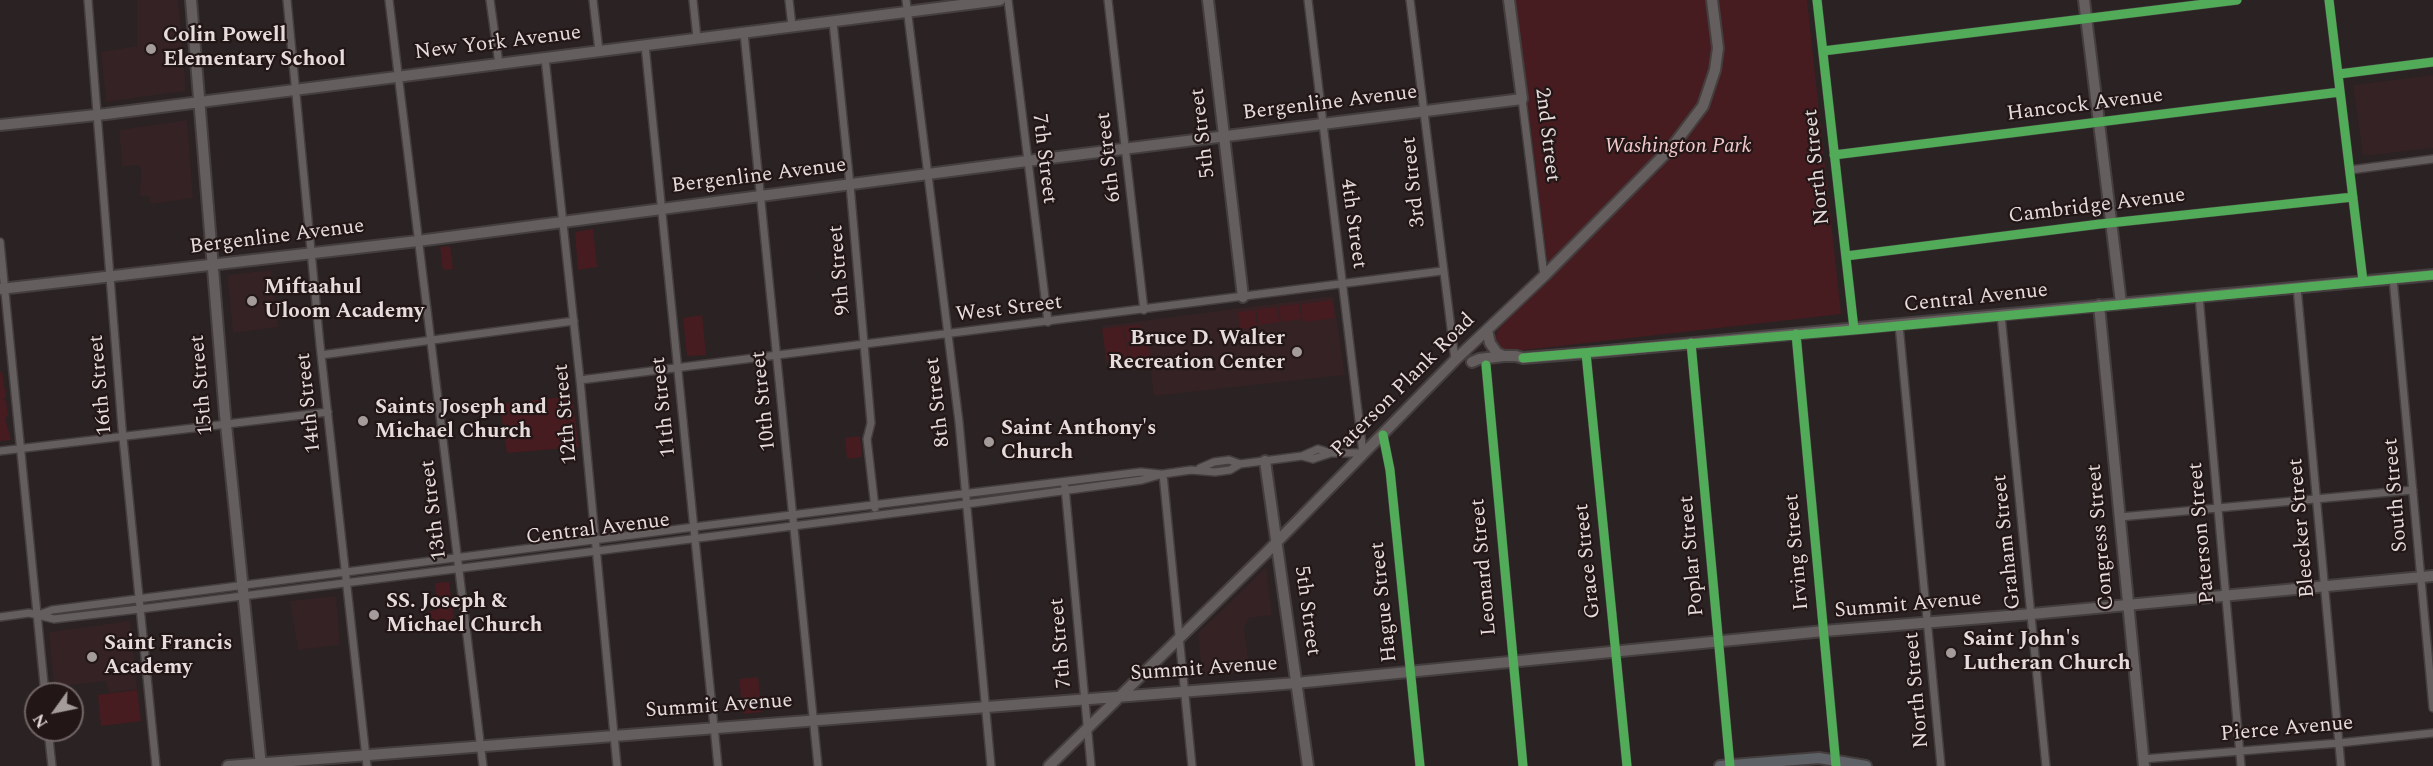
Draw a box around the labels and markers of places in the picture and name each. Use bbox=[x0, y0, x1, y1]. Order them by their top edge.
place label: Colin Powell Elementary School bbox=[163, 24, 346, 74]
marker: Colin Powell Elementary School bbox=[144, 42, 158, 56]
place label: Miftaahul Uloom Academy bbox=[264, 276, 424, 326]
marker: Miftaahul Uloom Academy bbox=[245, 294, 259, 308]
place label: Bruce D. Walter Recreation Center bbox=[1108, 327, 1285, 377]
marker: Bruce D. Walter Recreation Center bbox=[1290, 345, 1304, 359]
place label: Saints Joseph and Michael Church bbox=[375, 396, 547, 446]
marker: Saints Joseph and Michael Church bbox=[356, 414, 370, 428]
place label: Saint Anthony's Church bbox=[1001, 417, 1156, 467]
marker: Saint Anthony's Church bbox=[982, 435, 996, 449]
place label: SS. Joseph & Michael Church bbox=[386, 590, 542, 640]
marker: SS. Joseph & Michael Church bbox=[367, 608, 381, 622]
place label: Saint John's Lutheran Church bbox=[1963, 628, 2131, 678]
place label: Saint Francis Academy bbox=[104, 632, 232, 682]
marker: Saint John's Lutheran Church bbox=[1944, 646, 1958, 660]
marker: Saint Francis Academy bbox=[85, 650, 99, 664]

